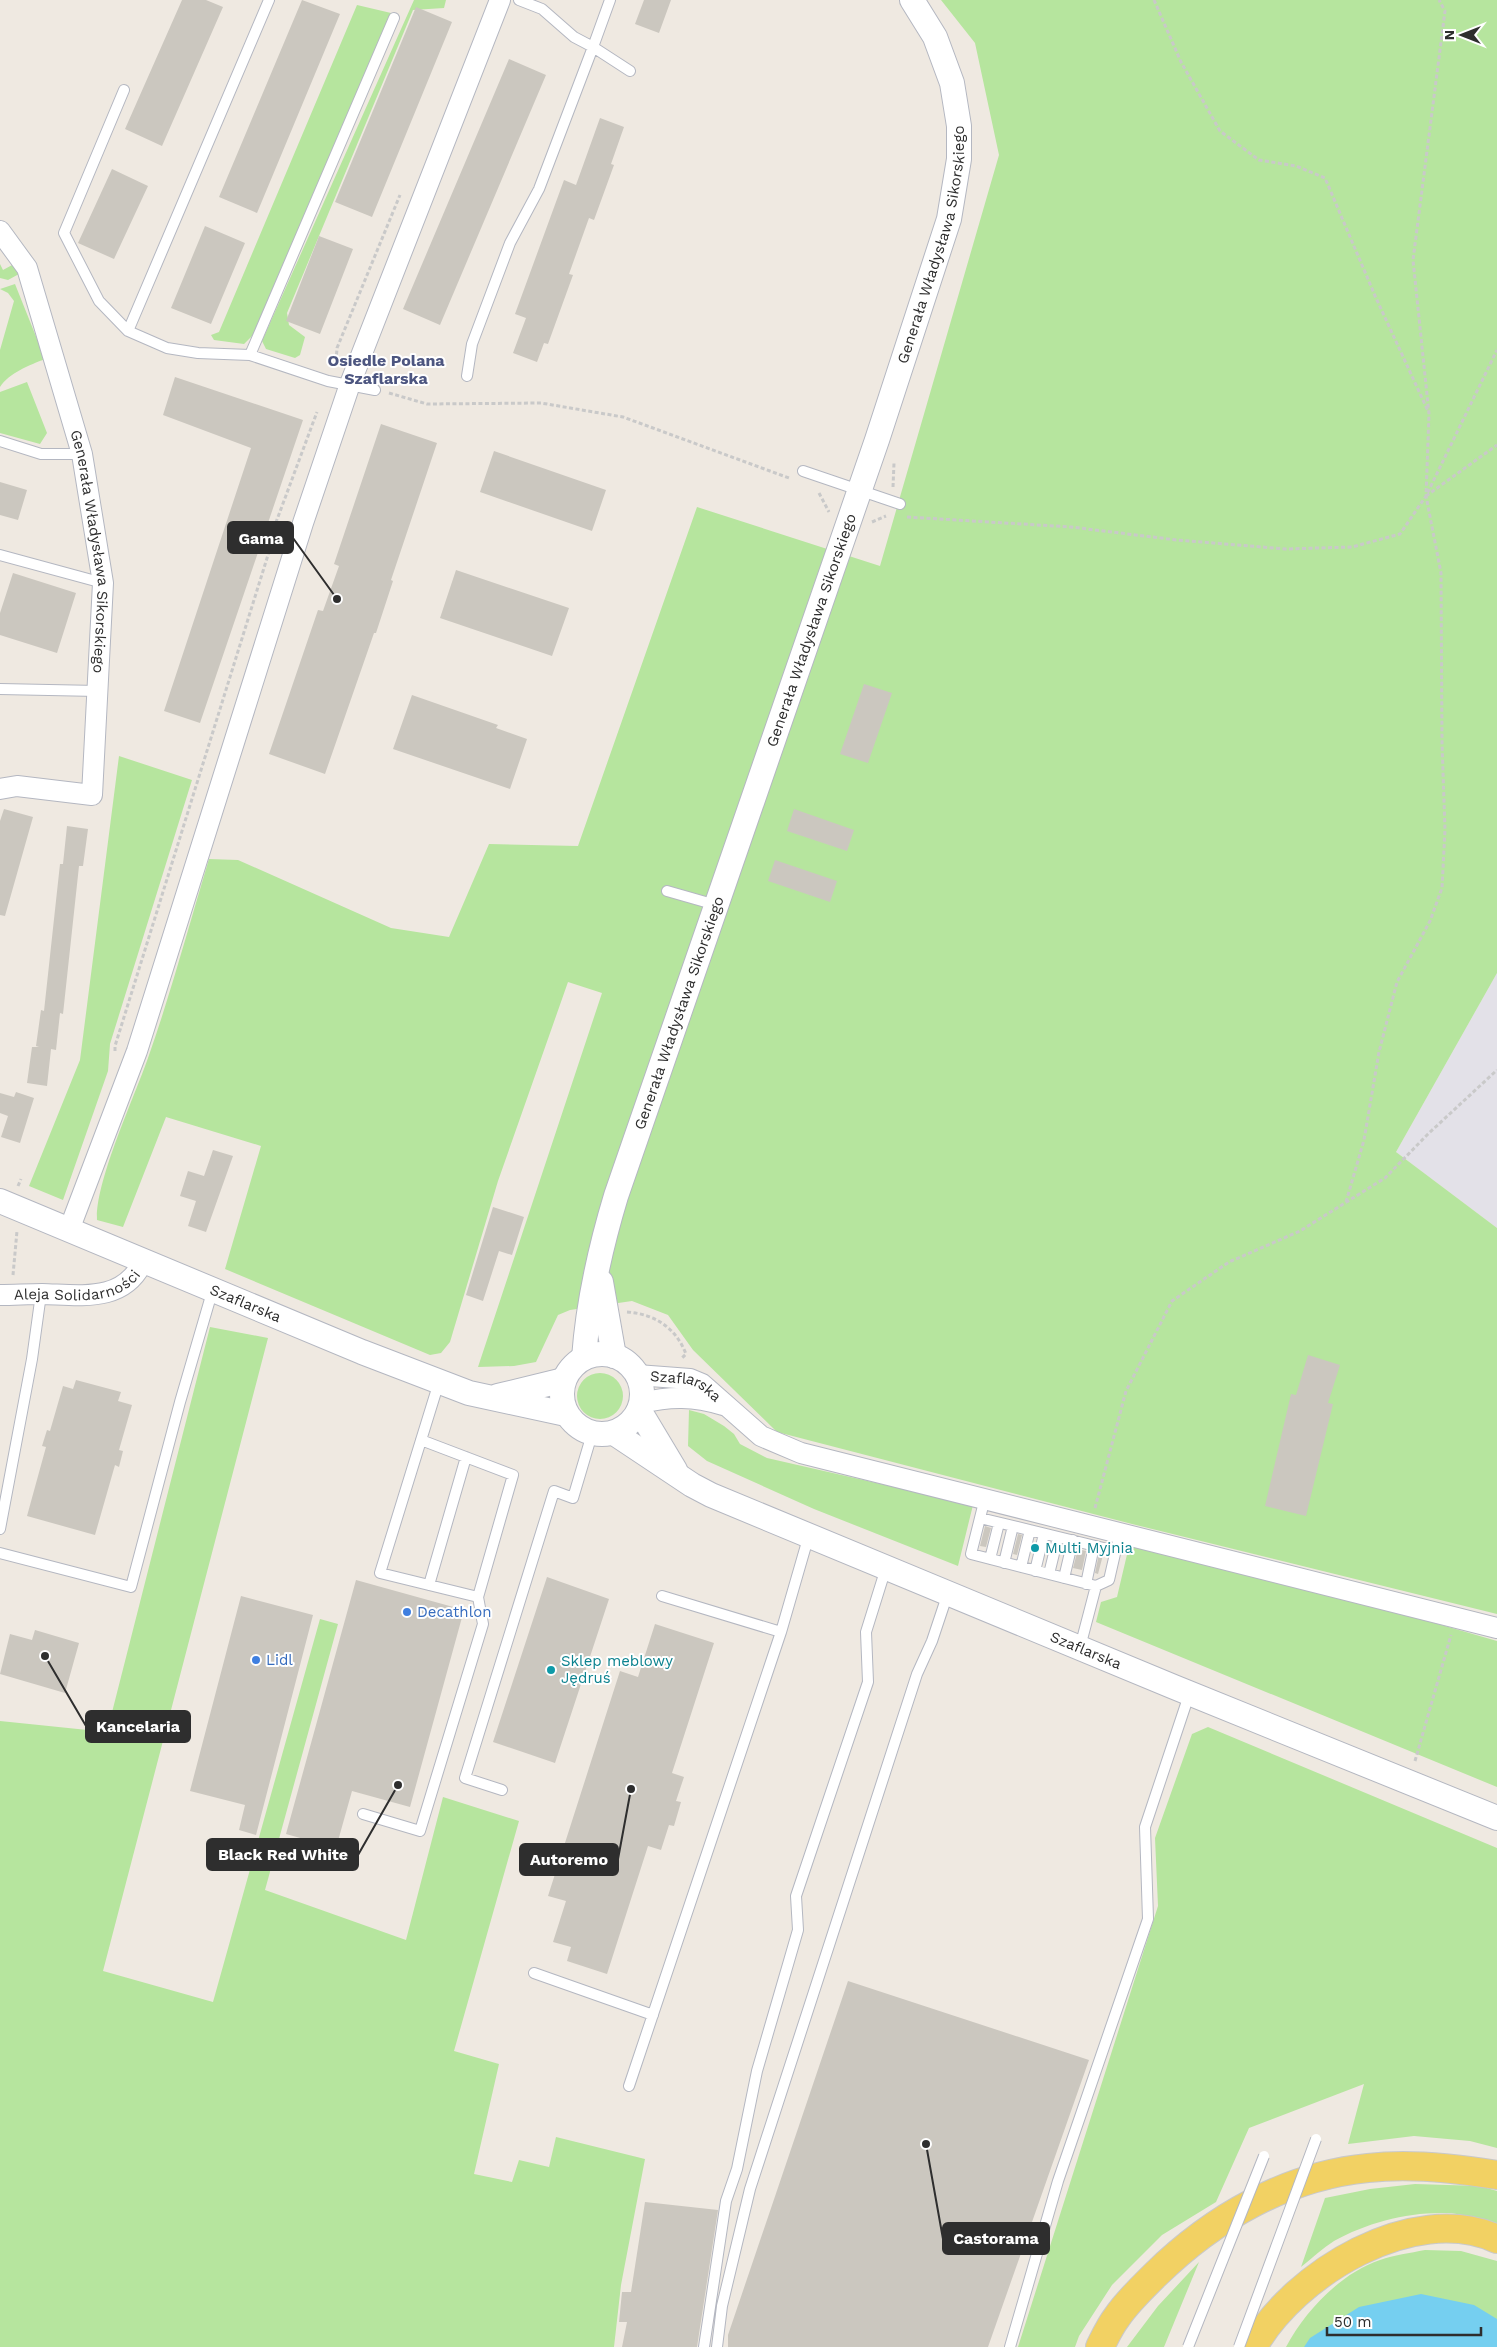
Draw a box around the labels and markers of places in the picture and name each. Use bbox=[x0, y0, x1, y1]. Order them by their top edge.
callout: Gama bbox=[228, 522, 293, 553]
place label: Multi Myjnia bbox=[1045, 1539, 1133, 1557]
marker: Multi Myjnia bbox=[1029, 1542, 1041, 1554]
place label: Decathlon bbox=[417, 1603, 492, 1621]
marker: Decathlon bbox=[401, 1606, 413, 1618]
place label: Lidl bbox=[266, 1651, 293, 1669]
place label: Sklep meblowy Jędruś bbox=[561, 1652, 673, 1687]
marker: Lidl bbox=[250, 1654, 262, 1666]
marker: Sklep meblowy Jędruś bbox=[545, 1664, 557, 1676]
callout: Kancelaria bbox=[86, 1711, 190, 1742]
callout: Black Red White bbox=[207, 1839, 358, 1870]
callout: Autoremo bbox=[520, 1844, 618, 1875]
callout: Castorama bbox=[943, 2223, 1049, 2254]

